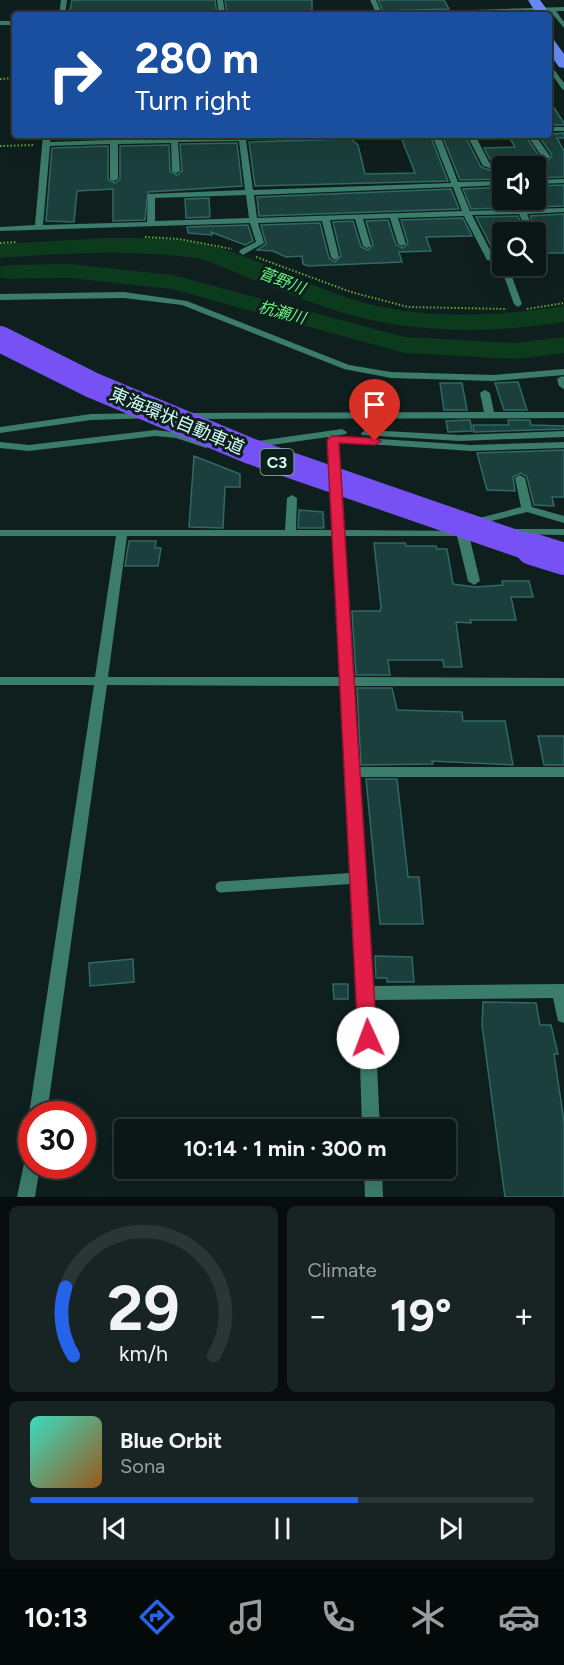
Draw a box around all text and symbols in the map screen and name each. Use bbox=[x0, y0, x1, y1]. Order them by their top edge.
text: 280 m bbox=[135, 33, 259, 84]
icon: right bbox=[36, 36, 114, 114]
text: Turn right bbox=[135, 84, 251, 117]
map controls bbox=[492, 156, 546, 276]
button: sound bbox=[492, 156, 546, 210]
button: search bbox=[492, 222, 546, 276]
water label: 菅野川 bbox=[256, 263, 309, 299]
water label: 杭瀬川 bbox=[256, 297, 309, 328]
pin bbox=[349, 379, 400, 441]
street label: 東海環状自動車道 bbox=[106, 383, 248, 459]
icon: arrive bbox=[358, 388, 391, 421]
road number: C3 bbox=[260, 449, 294, 475]
position arrow bbox=[336, 1006, 400, 1070]
speed limit sign: 30 bbox=[18, 1101, 96, 1179]
text: 10:14 · 1 min · 300 m bbox=[184, 1135, 386, 1162]
text: Climate bbox=[308, 1258, 377, 1282]
text: 29 bbox=[107, 1271, 179, 1346]
text: 19° bbox=[390, 1288, 452, 1342]
text: − bbox=[308, 1296, 328, 1335]
text: + bbox=[513, 1296, 534, 1335]
text: km/h bbox=[119, 1341, 168, 1366]
text: Blue Orbit bbox=[120, 1427, 222, 1454]
text: Sona bbox=[120, 1454, 165, 1478]
icon: previous bbox=[98, 1512, 131, 1545]
icon: pause bbox=[266, 1512, 299, 1545]
icon: next bbox=[434, 1512, 467, 1545]
icon: directions bbox=[136, 1596, 178, 1638]
icon: music bbox=[226, 1596, 268, 1638]
icon: phone bbox=[317, 1596, 359, 1638]
icon: climate bbox=[407, 1596, 449, 1638]
icon: car bbox=[498, 1596, 540, 1638]
text: 10:13 bbox=[24, 1601, 88, 1634]

